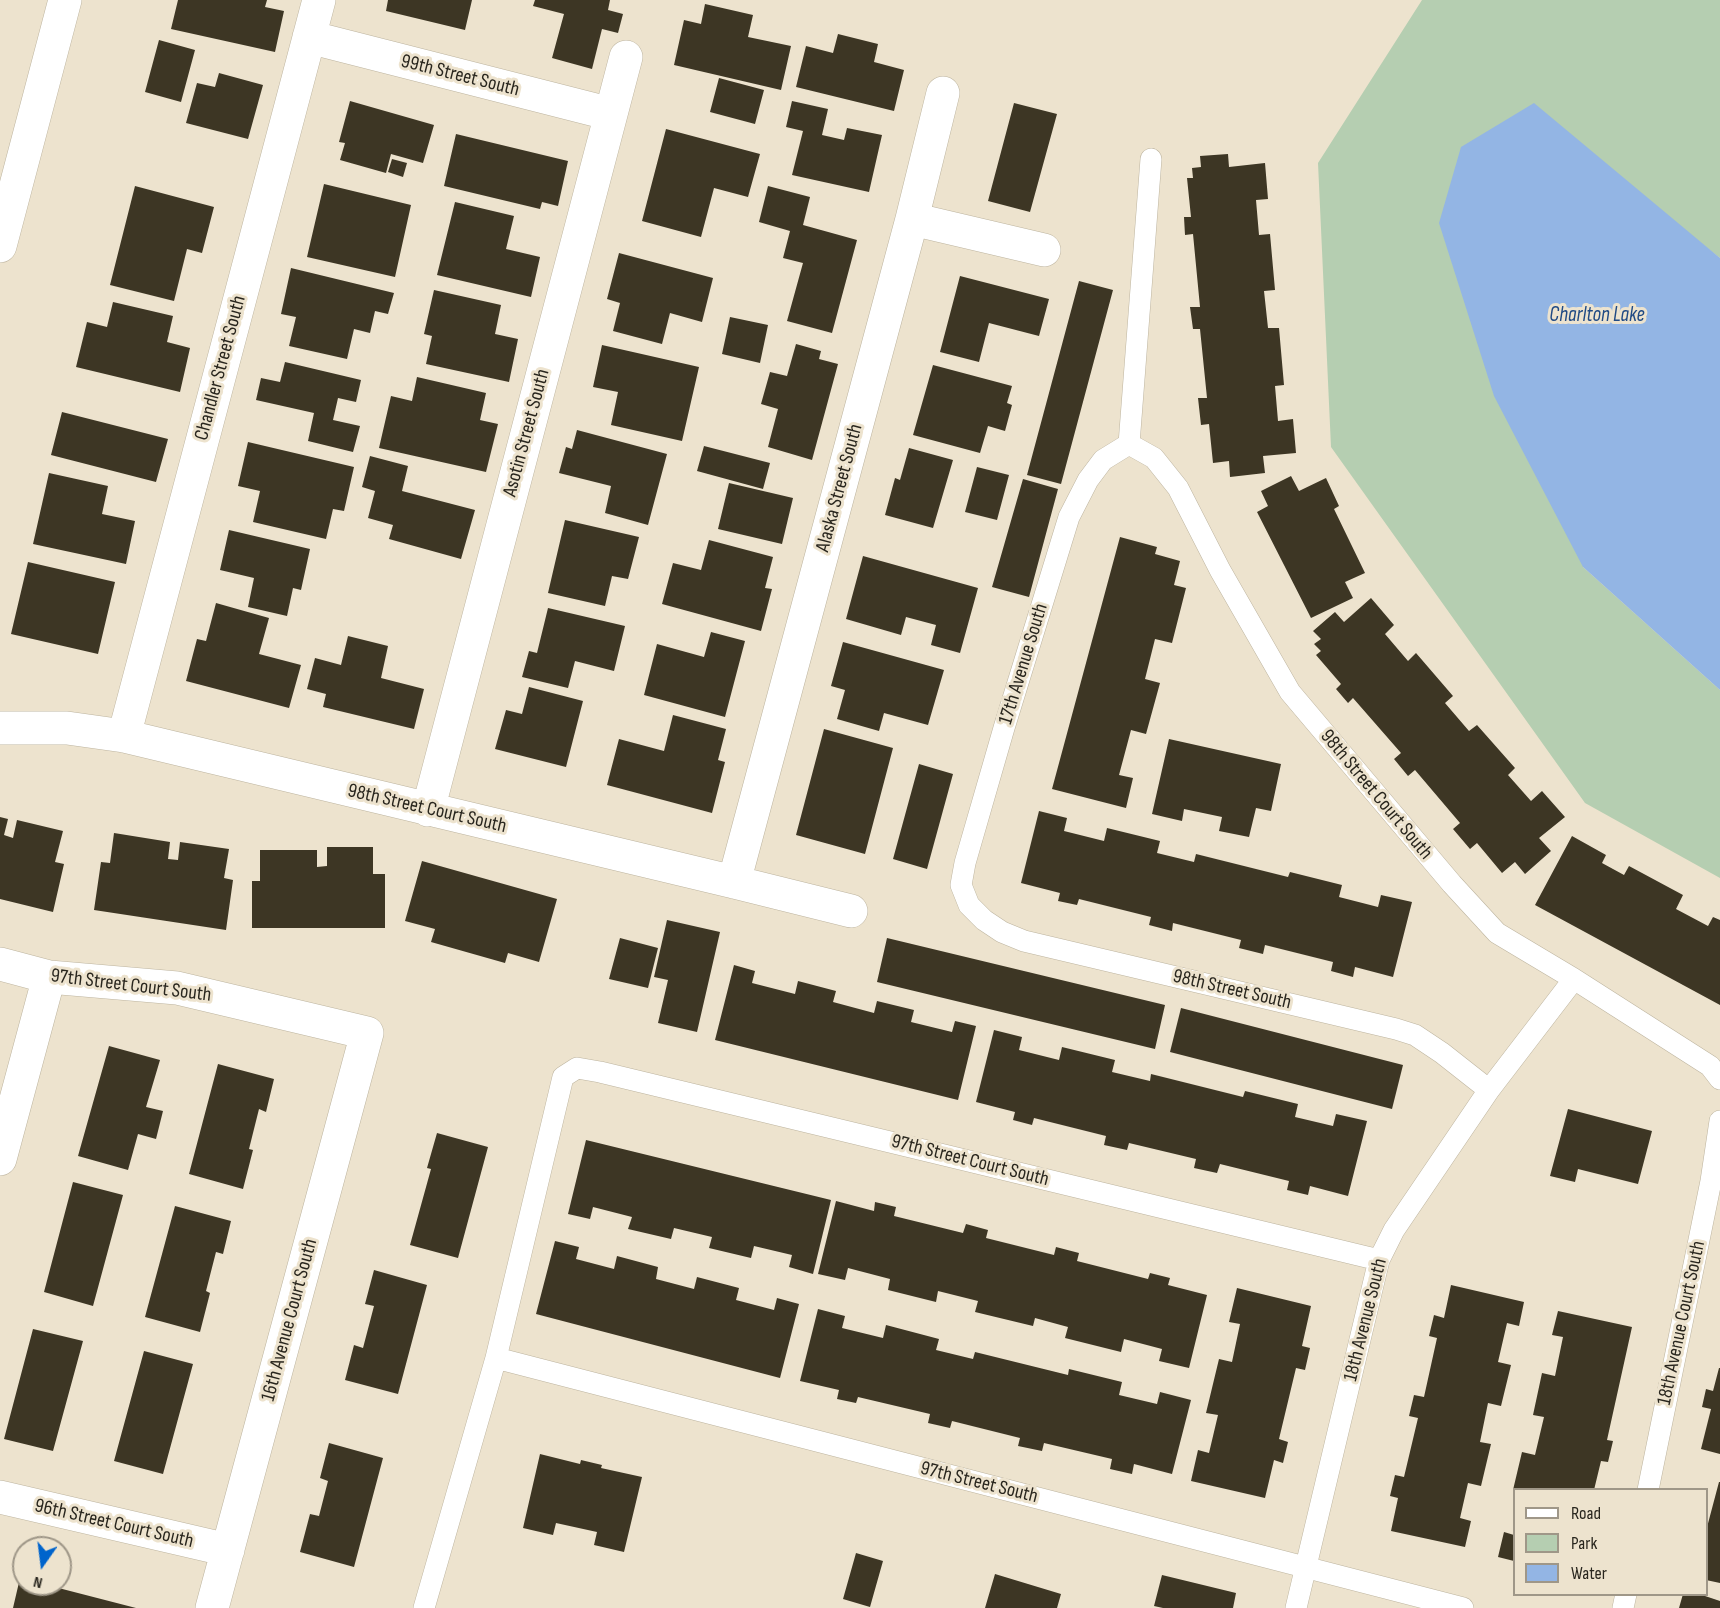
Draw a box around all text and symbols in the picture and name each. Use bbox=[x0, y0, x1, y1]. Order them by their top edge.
street label: 99th Street South bbox=[398, 50, 522, 102]
street label: Chandler Street South bbox=[190, 293, 252, 443]
water label: Charlton Lake bbox=[1549, 303, 1645, 329]
street label: Asotin Street South bbox=[498, 367, 556, 499]
street label: Alaska Street South bbox=[811, 422, 869, 554]
street label: 17th Avenue South bbox=[994, 601, 1054, 727]
street label: 98th Street Court South bbox=[1315, 725, 1437, 865]
street label: 98th Street Court South bbox=[345, 779, 509, 839]
street label: 97th Street Court South bbox=[49, 964, 213, 1008]
street label: 98th Street South bbox=[1170, 965, 1294, 1015]
street label: 97th Street Court South bbox=[889, 1130, 1051, 1192]
street label: 16th Avenue Court South bbox=[257, 1236, 323, 1404]
street label: 18th Avenue Court South bbox=[1653, 1239, 1711, 1407]
street label: 18th Avenue South bbox=[1339, 1256, 1393, 1384]
street label: 97th Street South bbox=[918, 1457, 1040, 1509]
legend bbox=[1513, 1488, 1708, 1596]
street label: 96th Street Court South bbox=[32, 1494, 196, 1554]
text: Road bbox=[1571, 1503, 1601, 1524]
text: Park bbox=[1571, 1533, 1597, 1554]
north arrow bbox=[12, 1536, 72, 1596]
text: Water bbox=[1571, 1563, 1607, 1584]
text: N bbox=[32, 1572, 44, 1592]

